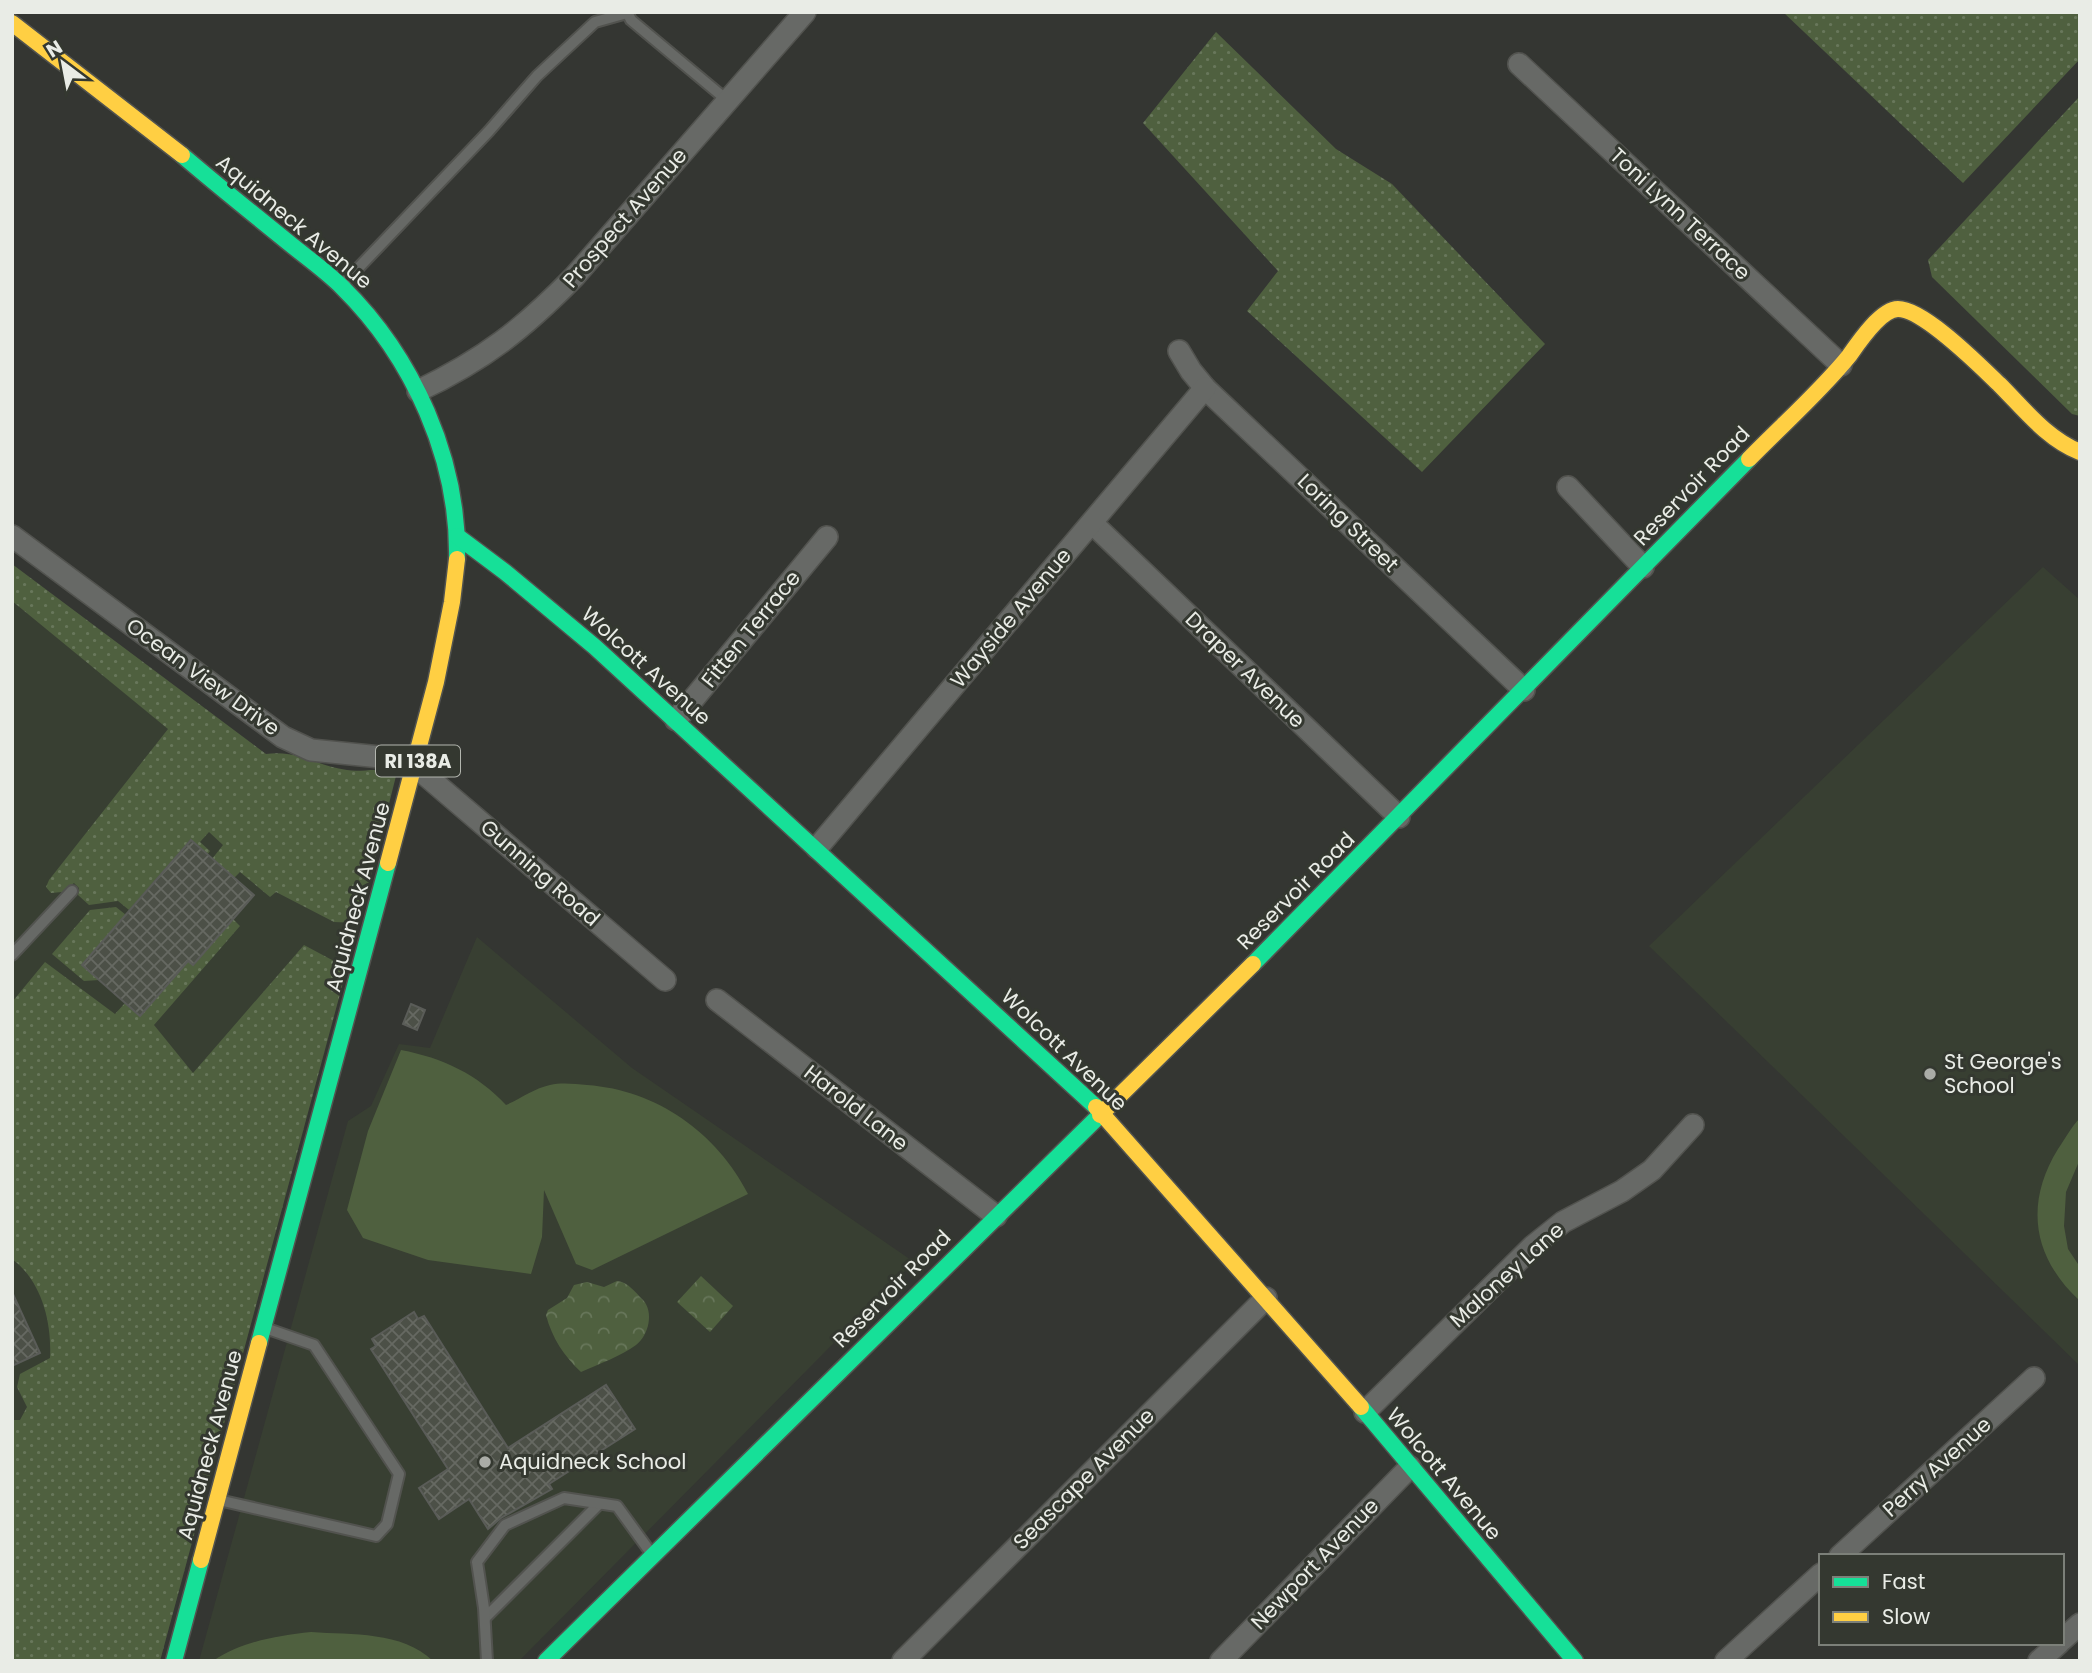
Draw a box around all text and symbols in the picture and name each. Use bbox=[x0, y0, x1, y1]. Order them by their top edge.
north arrow bbox=[28, 28, 98, 98]
text: N bbox=[41, 34, 67, 64]
street label: Toni Lynn Terrace bbox=[1604, 141, 1757, 286]
street label: Prospect Avenue bbox=[556, 142, 693, 294]
street label: Aquidneck Avenue bbox=[210, 148, 379, 296]
street label: Reservoir Road bbox=[1627, 419, 1756, 552]
street label: Loring Street bbox=[1291, 467, 1405, 578]
street label: Wayside Avenue bbox=[943, 542, 1078, 694]
street label: Fitten Terrace bbox=[694, 564, 807, 693]
street label: Wolcott Avenue bbox=[575, 600, 717, 732]
street label: Draper Avenue bbox=[1179, 605, 1312, 734]
street label: Ocean View Drive bbox=[121, 611, 286, 742]
road number: RI 138A bbox=[376, 746, 460, 776]
street label: Aquidneck Avenue bbox=[318, 799, 397, 995]
street label: Gunning Road bbox=[474, 813, 606, 933]
street label: Reservoir Road bbox=[1230, 825, 1361, 956]
street label: Wolcott Avenue bbox=[995, 982, 1134, 1117]
place label: St George's School bbox=[1944, 1047, 2062, 1100]
street label: Harold Lane bbox=[798, 1058, 914, 1157]
marker: St George's School bbox=[1922, 1066, 1938, 1082]
street label: Maloney Lane bbox=[1443, 1216, 1570, 1334]
street label: Reservoir Road bbox=[826, 1223, 957, 1354]
street label: Aquidneck Avenue bbox=[170, 1347, 249, 1543]
street label: Wolcott Avenue bbox=[1380, 1401, 1509, 1546]
street label: Seascape Avenue bbox=[1007, 1402, 1161, 1556]
street label: Perry Avenue bbox=[1876, 1410, 1997, 1523]
place label: Aquidneck School bbox=[499, 1447, 686, 1476]
marker: Aquidneck School bbox=[477, 1454, 493, 1470]
street label: Newport Avenue bbox=[1244, 1492, 1385, 1636]
legend bbox=[1819, 1554, 2064, 1645]
text: Fast bbox=[1882, 1567, 1925, 1596]
text: Slow bbox=[1882, 1602, 1930, 1631]

